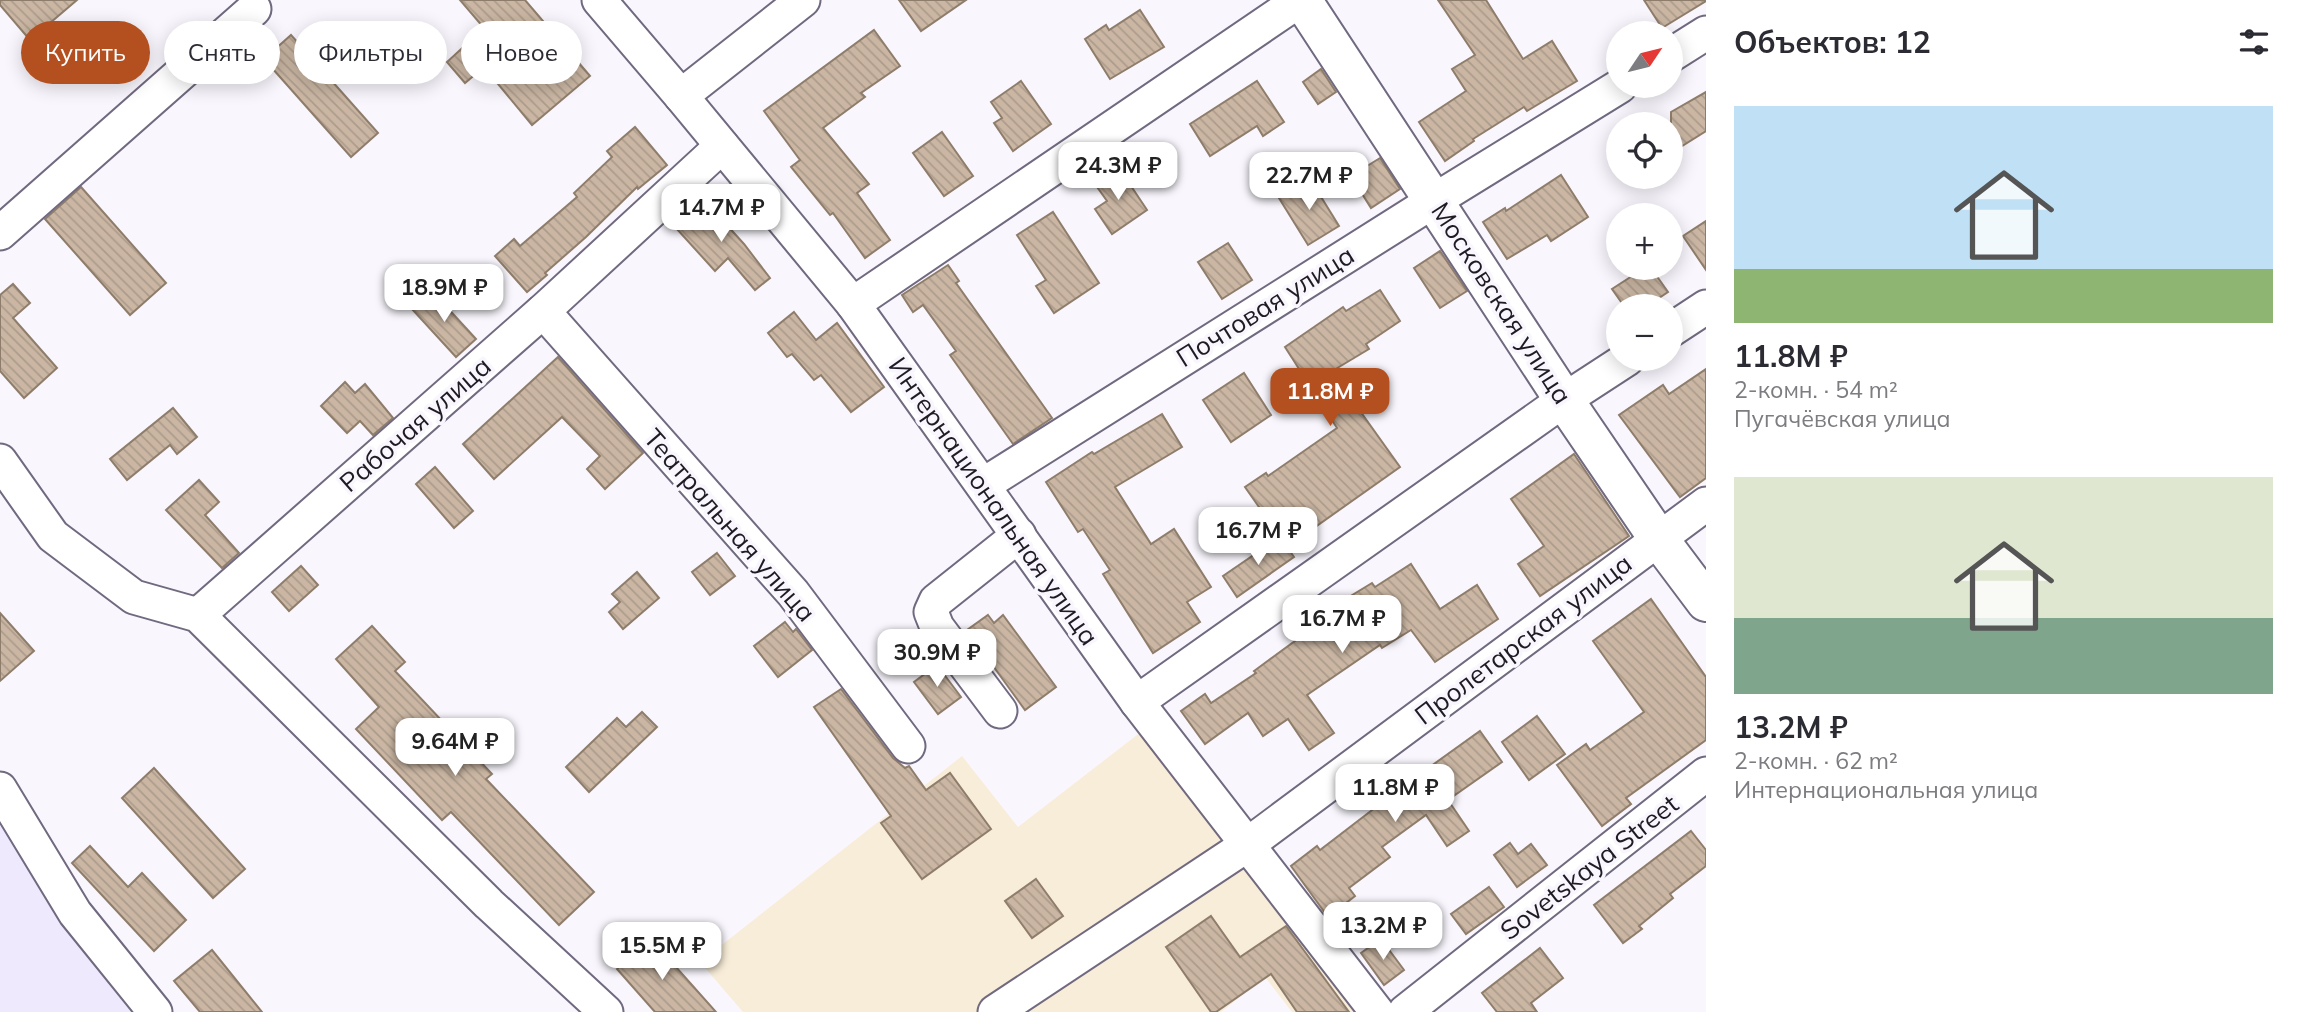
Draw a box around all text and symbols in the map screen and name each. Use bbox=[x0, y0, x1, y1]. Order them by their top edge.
chip: Купить bbox=[21, 21, 150, 84]
chip: Снять bbox=[164, 21, 280, 84]
chip: Фильтры bbox=[294, 21, 447, 84]
chip: Новое bbox=[461, 21, 582, 84]
north arrow bbox=[1606, 21, 1684, 98]
map controls bbox=[1606, 21, 1683, 371]
text: Объектов: 12 bbox=[1734, 23, 1931, 61]
icon: filters bbox=[2235, 23, 2273, 61]
button: locate bbox=[1606, 112, 1683, 189]
pin: 24.3M ₽ bbox=[1053, 142, 1183, 202]
text: 24.3M ₽ bbox=[1074, 150, 1162, 179]
pin: 22.7M ₽ bbox=[1244, 152, 1374, 212]
icon: home bbox=[1941, 152, 2067, 278]
text: 22.7M ₽ bbox=[1265, 160, 1353, 189]
pin: 14.7M ₽ bbox=[656, 184, 786, 244]
text: 14.7M ₽ bbox=[677, 192, 765, 221]
street label: Московская улица bbox=[1424, 196, 1580, 410]
button: + bbox=[1606, 203, 1683, 280]
street label: Почтовая улица bbox=[1170, 238, 1360, 374]
pin: 18.9M ₽ bbox=[379, 264, 509, 324]
text: 18.9M ₽ bbox=[400, 272, 488, 301]
button: − bbox=[1606, 294, 1683, 371]
text: 11.8M ₽ bbox=[1734, 337, 1848, 375]
street label: Рабочая улица bbox=[332, 349, 498, 499]
street label: Интернациональная улица bbox=[882, 351, 1106, 651]
pin: 11.8M ₽ bbox=[1265, 368, 1395, 428]
text: 2-комн. · 54 m² bbox=[1734, 375, 1898, 404]
text: 11.8M ₽ bbox=[1286, 376, 1374, 405]
text: Пугачёвская улица bbox=[1734, 404, 1951, 433]
street label: Театральная улица bbox=[637, 422, 823, 628]
pin: 16.7M ₽ bbox=[1193, 508, 1323, 567]
text: 16.7M ₽ bbox=[1214, 515, 1302, 544]
icon: home bbox=[1941, 523, 2067, 649]
street label: Пролетарская улица bbox=[1408, 546, 1638, 732]
pin: 16.7M ₽ bbox=[1277, 596, 1407, 655]
text: 16.7M ₽ bbox=[1298, 603, 1386, 632]
pin: 30.9M ₽ bbox=[872, 630, 1002, 689]
text: 30.9M ₽ bbox=[893, 637, 981, 666]
text: 13.2M ₽ bbox=[1734, 708, 1848, 746]
pin: 9.64M ₽ bbox=[390, 718, 520, 778]
text: 9.64M ₽ bbox=[411, 726, 499, 755]
text: 2-комн. · 62 m² bbox=[1734, 746, 1898, 775]
pin: 11.8M ₽ bbox=[1330, 764, 1460, 824]
text: 11.8M ₽ bbox=[1351, 772, 1439, 801]
text: Интернациональная улица bbox=[1734, 775, 2038, 804]
street label: Sovetskaya Street bbox=[1493, 787, 1685, 947]
pin: 13.2M ₽ bbox=[1318, 902, 1448, 962]
text: 13.2M ₽ bbox=[1339, 910, 1427, 939]
pin: 15.5M ₽ bbox=[597, 922, 727, 982]
text: 15.5M ₽ bbox=[618, 930, 706, 959]

